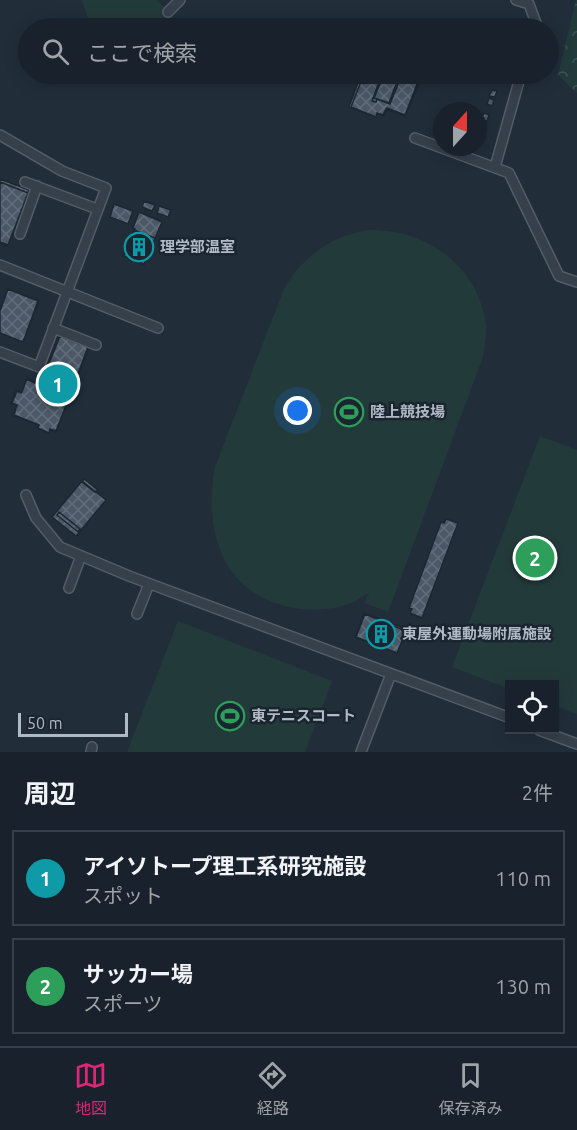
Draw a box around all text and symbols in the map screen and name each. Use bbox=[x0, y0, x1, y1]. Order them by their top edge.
search box bbox=[18, 18, 559, 84]
icon: search bbox=[39, 35, 72, 68]
text: ここで検索 bbox=[87, 40, 197, 65]
north arrow bbox=[433, 102, 487, 156]
building icon: 理学部温室 bbox=[123, 231, 155, 263]
place label: 理学部温室 bbox=[160, 238, 235, 255]
pin: 1 bbox=[38, 362, 78, 406]
your location bbox=[283, 396, 312, 425]
sports icon: 陸上競技場 bbox=[333, 396, 365, 428]
place label: 陸上競技場 bbox=[370, 403, 445, 420]
pin: 2 bbox=[516, 536, 554, 580]
building icon: 東屋外運動場附属施設 bbox=[365, 618, 397, 650]
place label: 東屋外運動場附属施設 bbox=[402, 625, 552, 642]
map controls bbox=[505, 680, 559, 734]
button: locate bbox=[505, 680, 559, 734]
sports icon: 東テニスコート bbox=[214, 700, 246, 732]
place label: 東テニスコート bbox=[251, 707, 356, 724]
scale bar bbox=[18, 710, 128, 738]
text: 50 m bbox=[27, 714, 63, 732]
text: 周辺 bbox=[24, 779, 76, 808]
text: 2件 bbox=[522, 781, 553, 804]
text: アイソトープ理工系研究施設 bbox=[83, 853, 367, 878]
text: 1 bbox=[40, 867, 51, 890]
text: 110 m bbox=[495, 867, 551, 890]
text: スポット bbox=[83, 884, 163, 907]
text: サッカー場 bbox=[83, 961, 193, 986]
text: 2 bbox=[40, 975, 51, 998]
text: 130 m bbox=[495, 975, 551, 998]
text: スポーツ bbox=[83, 992, 163, 1015]
tab: 地図 bbox=[74, 1059, 107, 1119]
tab: 経路 bbox=[256, 1059, 289, 1119]
tab: 保存済み bbox=[438, 1059, 502, 1119]

